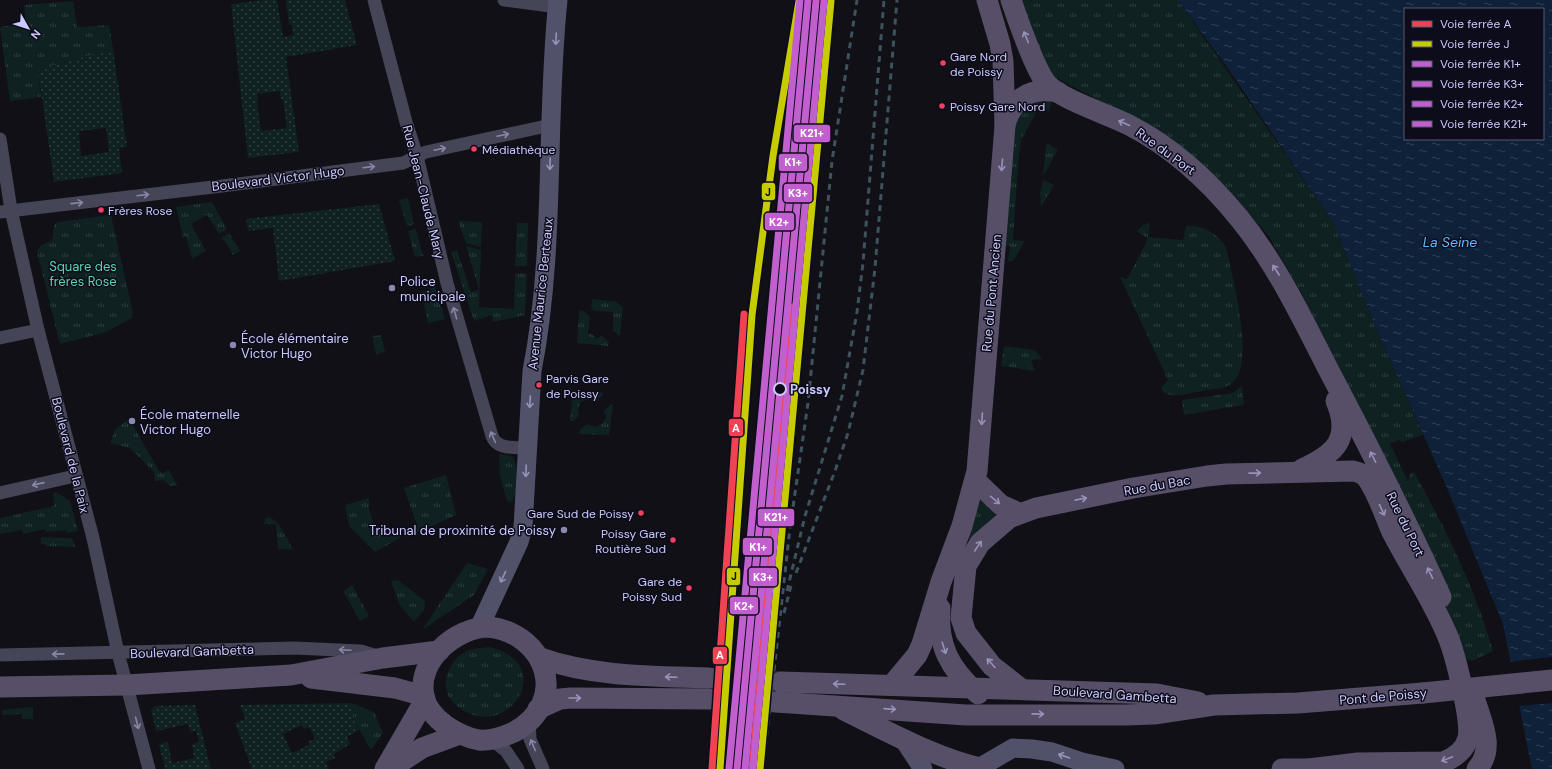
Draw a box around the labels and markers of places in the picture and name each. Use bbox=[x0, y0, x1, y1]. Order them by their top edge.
place label: Gare Nord de Poissy bbox=[950, 49, 1007, 80]
marker: Gare Nord de Poissy bbox=[938, 58, 948, 68]
place label: Poissy Gare Nord bbox=[950, 99, 1045, 115]
marker: Poissy Gare Nord bbox=[937, 101, 947, 111]
place label: Médiathèque bbox=[482, 142, 555, 158]
marker: Médiathèque bbox=[469, 144, 479, 154]
place label: Frères Rose bbox=[108, 203, 173, 219]
marker: Frères Rose bbox=[96, 205, 106, 215]
place label: Police municipale bbox=[400, 273, 466, 305]
marker: Police municipale bbox=[387, 283, 397, 293]
place label: École élémentaire Victor Hugo bbox=[241, 329, 349, 362]
marker: École élémentaire Victor Hugo bbox=[228, 340, 238, 350]
place label: Parvis Gare de Poissy bbox=[546, 371, 609, 402]
marker: Parvis Gare de Poissy bbox=[534, 380, 544, 390]
place label: Poissy bbox=[790, 381, 831, 398]
marker: Poissy bbox=[773, 382, 787, 396]
place label: École maternelle Victor Hugo bbox=[140, 405, 240, 438]
marker: École maternelle Victor Hugo bbox=[127, 416, 137, 426]
place label: Gare Sud de Poissy bbox=[527, 506, 634, 522]
marker: Gare Sud de Poissy bbox=[636, 508, 646, 518]
place label: Tribunal de proximité de Poissy bbox=[369, 522, 556, 539]
marker: Tribunal de proximité de Poissy bbox=[559, 525, 569, 535]
place label: Poissy Gare Routière Sud bbox=[595, 526, 666, 557]
marker: Poissy Gare Routière Sud bbox=[668, 535, 678, 545]
place label: Gare de Poissy Sud bbox=[622, 574, 682, 605]
marker: Gare de Poissy Sud bbox=[684, 583, 694, 593]

